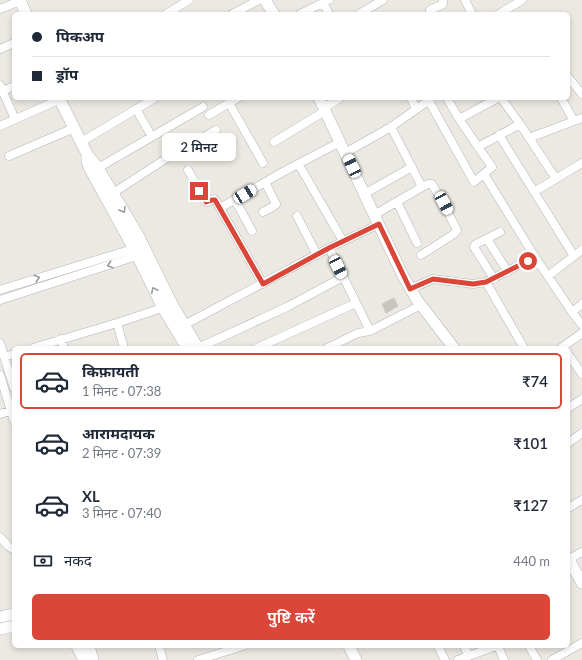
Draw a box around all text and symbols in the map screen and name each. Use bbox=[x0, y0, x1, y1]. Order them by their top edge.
text: पिकअप bbox=[56, 27, 104, 45]
text: ड्रॉप bbox=[56, 65, 78, 83]
callout: 2 मिनट bbox=[162, 133, 236, 161]
text: 2 मिनट bbox=[180, 139, 218, 155]
car bbox=[341, 153, 363, 179]
route end bbox=[190, 182, 208, 200]
car bbox=[232, 183, 258, 205]
car bbox=[433, 190, 455, 216]
one-way arrow bbox=[119, 206, 126, 213]
route start bbox=[519, 252, 537, 270]
car bbox=[327, 254, 349, 280]
one-way arrow bbox=[107, 260, 114, 268]
one-way arrow bbox=[34, 275, 41, 283]
one-way arrow bbox=[151, 287, 159, 294]
text: किफ़ायती bbox=[82, 362, 139, 380]
icon: car bbox=[34, 363, 70, 399]
text: ₹74 bbox=[522, 372, 548, 390]
text: 1 मिनट · 07:38 bbox=[82, 383, 161, 399]
text: आरामदायक bbox=[82, 424, 155, 442]
icon: car bbox=[34, 425, 70, 461]
text: ₹101 bbox=[513, 434, 548, 452]
text: 2 मिनट · 07:39 bbox=[82, 445, 161, 461]
icon: car bbox=[34, 487, 70, 523]
text: XL bbox=[82, 487, 100, 505]
text: ₹127 bbox=[513, 496, 548, 514]
text: 3 मिनट · 07:40 bbox=[82, 505, 161, 521]
icon: cash bbox=[32, 550, 54, 572]
text: नकद bbox=[64, 551, 92, 569]
text: 440 m bbox=[513, 553, 550, 569]
button: पुष्टि करें bbox=[32, 594, 550, 640]

